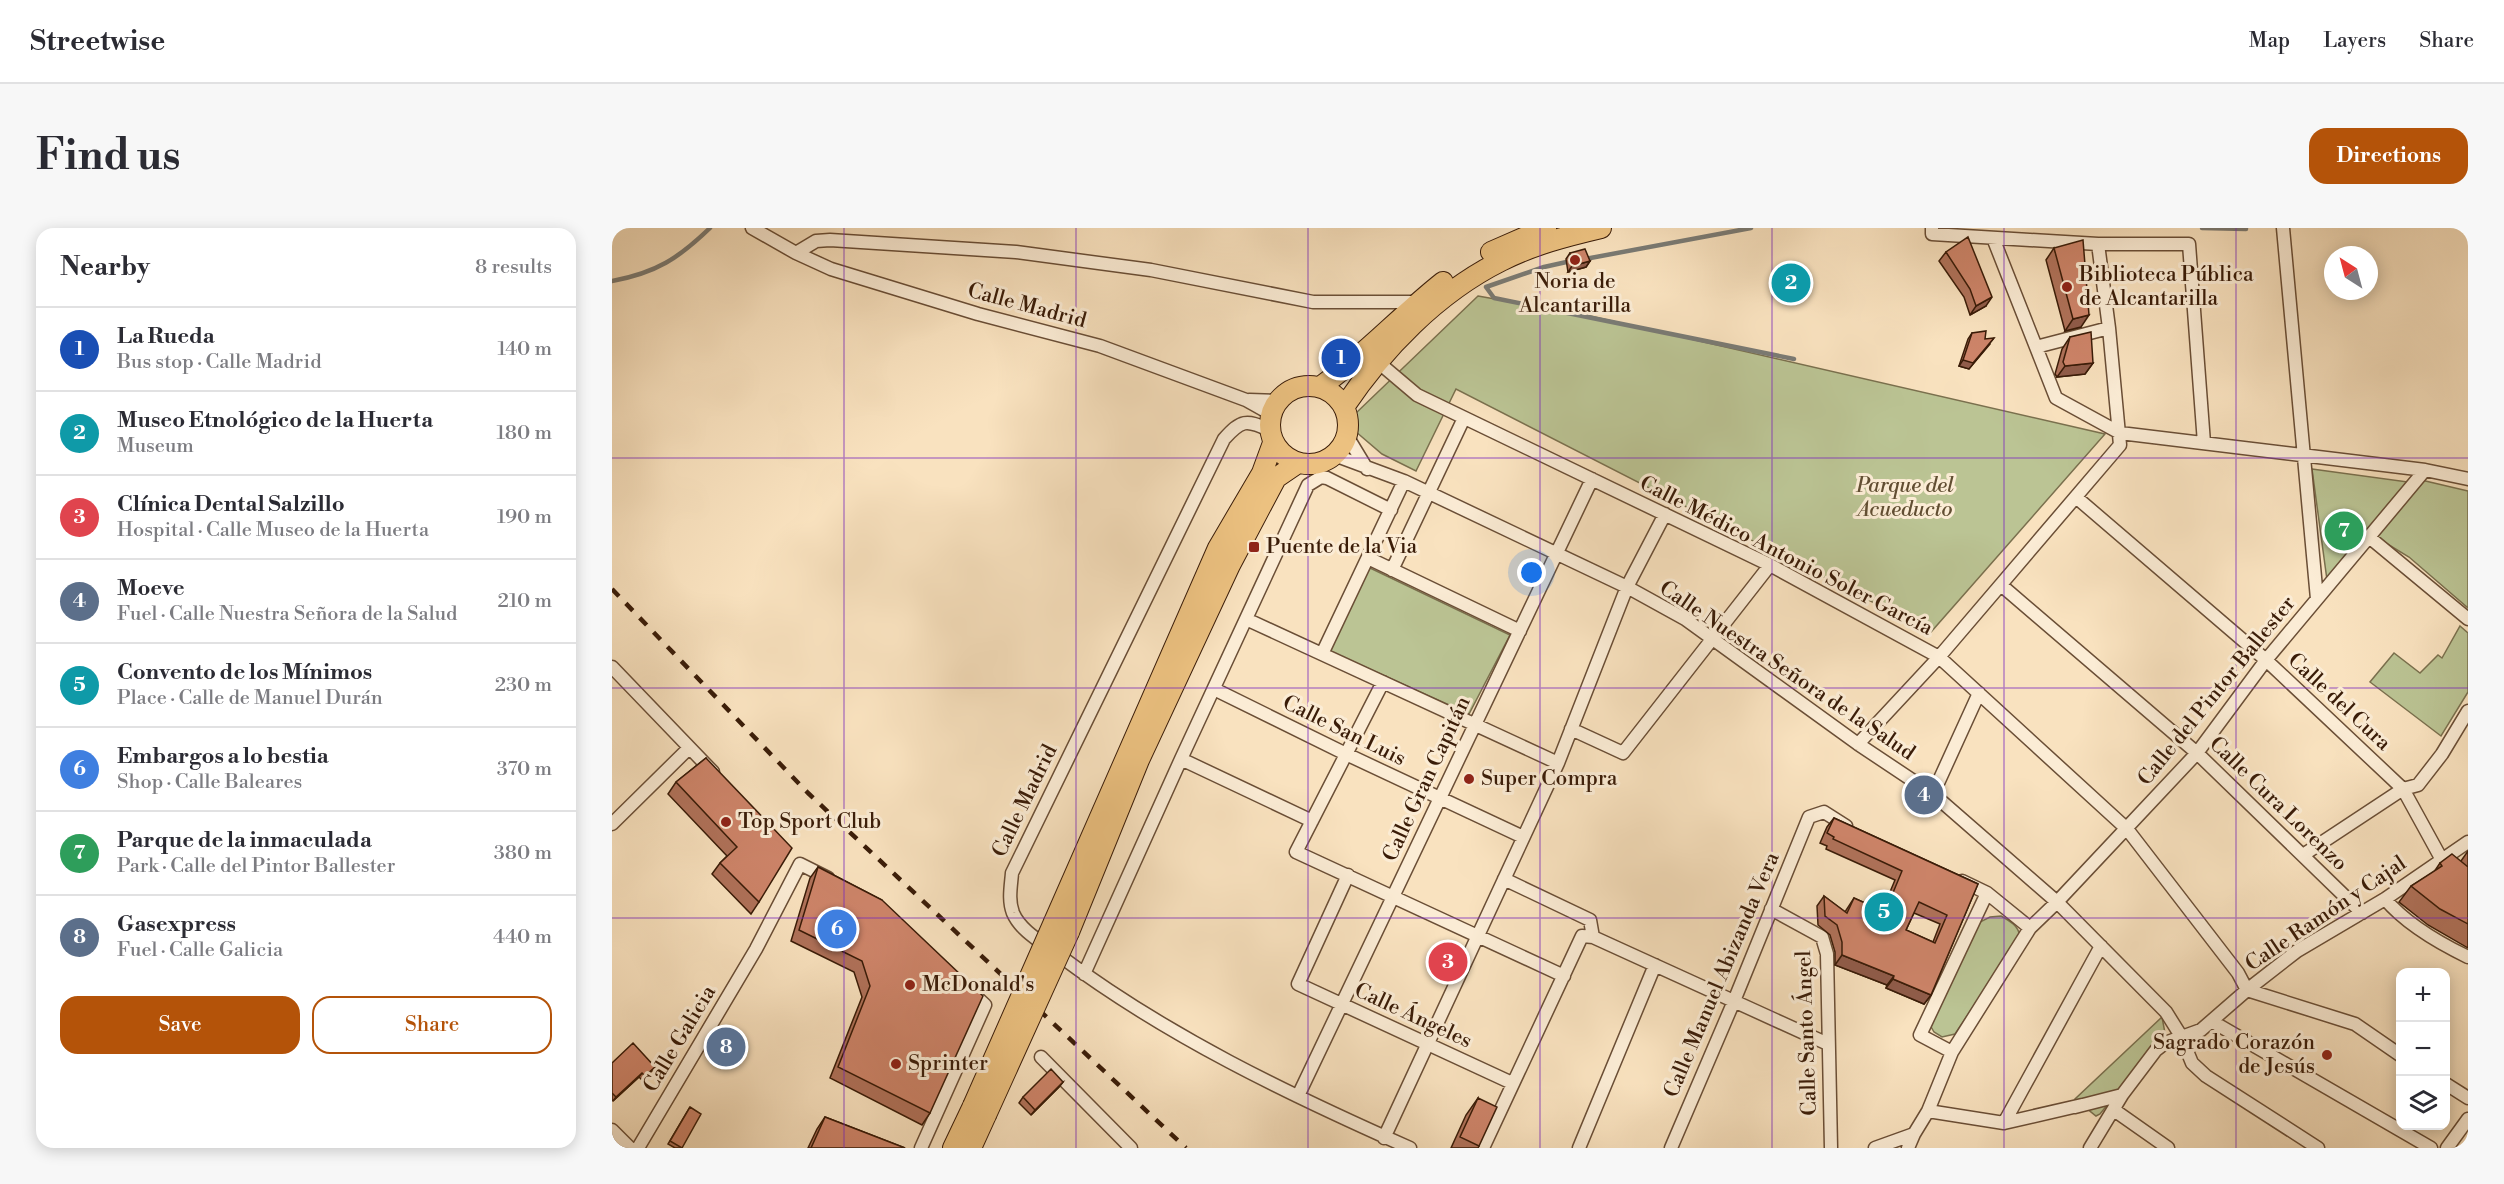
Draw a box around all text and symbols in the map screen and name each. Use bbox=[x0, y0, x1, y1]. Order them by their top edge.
text: Streetwise bbox=[30, 24, 165, 59]
text: Map bbox=[2249, 28, 2290, 54]
text: Layers bbox=[2323, 28, 2386, 54]
text: Share bbox=[2419, 28, 2474, 54]
button: Directions bbox=[2309, 128, 2468, 184]
text: Find us bbox=[36, 130, 180, 183]
north arrow bbox=[2324, 246, 2378, 300]
text: Nearby bbox=[60, 251, 150, 283]
marker: Noria de Alcantarilla bbox=[1568, 253, 1582, 267]
text: 8 results bbox=[475, 255, 552, 280]
pin: 2 bbox=[1772, 260, 1810, 306]
place label: Biblioteca Pública de Alcantarilla bbox=[2078, 262, 2254, 312]
place label: Noria de Alcantarilla bbox=[1518, 269, 1631, 319]
street label: Calle Madrid bbox=[965, 278, 1089, 334]
marker: Biblioteca Pública de Alcantarilla bbox=[2060, 280, 2074, 294]
text: La Rueda bbox=[117, 323, 215, 350]
pin: 1 bbox=[1322, 336, 1360, 380]
text: 1 bbox=[75, 337, 84, 362]
text: 140 m bbox=[497, 337, 552, 362]
text: Bus stop · Calle Madrid bbox=[117, 350, 322, 375]
text: Museo Etnológico de la Huerta bbox=[117, 407, 433, 434]
text: 2 bbox=[73, 421, 86, 446]
text: 180 m bbox=[497, 421, 552, 446]
text: Museum bbox=[117, 434, 194, 459]
street label: Calle Médico Antonio Soler García bbox=[1635, 470, 1937, 642]
park label: Parque del Acueducto bbox=[1855, 473, 1954, 523]
text: Clínica Dental Salzillo bbox=[117, 491, 345, 518]
text: 3 bbox=[73, 505, 86, 530]
text: 190 m bbox=[497, 505, 552, 530]
pin: 7 bbox=[2324, 508, 2364, 554]
text: Hospital · Calle Museo de la Huerta bbox=[117, 518, 429, 543]
place label: Puente de la Via bbox=[1266, 534, 1418, 560]
marker: Puente de la Via bbox=[1247, 540, 1261, 554]
your location bbox=[1517, 558, 1546, 587]
text: Moeve bbox=[117, 575, 185, 602]
street label: Calle Nuestra Señora de la Salud bbox=[1654, 576, 1920, 766]
text: 4 bbox=[73, 589, 86, 614]
text: 210 m bbox=[497, 589, 552, 614]
street label: Calle del Pintor Ballester bbox=[2133, 591, 2301, 791]
text: Fuel · Calle Nuestra Señora de la Salud bbox=[117, 602, 457, 627]
street label: Calle del Cura bbox=[2282, 648, 2396, 757]
text: Convento de los Mínimos bbox=[117, 659, 372, 686]
text: 5 bbox=[73, 673, 86, 698]
text: 230 m bbox=[495, 673, 552, 698]
text: Place · Calle de Manuel Durán bbox=[117, 686, 383, 711]
street label: Calle San Luis bbox=[1278, 690, 1410, 772]
street label: Calle Gran Capitán bbox=[1377, 692, 1477, 866]
street label: Calle Cura Lorenzo bbox=[2203, 731, 2353, 877]
street label: Calle Madrid bbox=[987, 740, 1063, 861]
text: Embargos a lo bestia bbox=[117, 743, 329, 770]
text: 6 bbox=[73, 757, 86, 782]
text: 370 m bbox=[497, 757, 552, 782]
place label: Super Compra bbox=[1481, 766, 1618, 792]
text: Shop · Calle Baleares bbox=[117, 770, 302, 795]
marker: Super Compra bbox=[1462, 772, 1476, 786]
pin: 4 bbox=[1904, 772, 1944, 818]
place label: Top Sport Club bbox=[738, 809, 881, 835]
marker: Top Sport Club bbox=[719, 815, 733, 829]
text: Parque de la inmaculada bbox=[117, 827, 372, 854]
text: 7 bbox=[74, 841, 85, 866]
text: 380 m bbox=[494, 841, 552, 866]
street label: Calle Manuel Abizanda Vera bbox=[1659, 848, 1786, 1101]
street label: Calle Ramón y Cajal bbox=[2241, 851, 2411, 977]
text: Park · Calle del Pintor Ballester bbox=[117, 854, 395, 879]
pin: 5 bbox=[1864, 890, 1904, 934]
pin: 6 bbox=[818, 906, 856, 952]
text: Gasexpress bbox=[117, 911, 236, 938]
text: 8 bbox=[73, 925, 86, 950]
text: 440 m bbox=[493, 925, 552, 950]
text: Fuel · Calle Galicia bbox=[117, 938, 283, 963]
pin: 3 bbox=[1428, 940, 1468, 984]
street label: Calle Santo Ángel bbox=[1789, 950, 1823, 1116]
map controls bbox=[2396, 968, 2450, 1130]
button: + bbox=[2396, 968, 2450, 1022]
place label: McDonald's bbox=[922, 972, 1034, 998]
street label: Calle Ángeles bbox=[1350, 976, 1477, 1055]
marker: McDonald's bbox=[903, 978, 917, 992]
street label: Calle Galicia bbox=[638, 981, 722, 1097]
button: Save bbox=[60, 996, 300, 1054]
button: Share bbox=[312, 996, 552, 1054]
button: − bbox=[2396, 1022, 2450, 1076]
pin: 8 bbox=[706, 1024, 746, 1070]
place label: Sagrado Corazón de Jesús bbox=[2153, 1030, 2315, 1080]
marker: Sagrado Corazón de Jesús bbox=[2320, 1048, 2334, 1062]
place label: Sprinter bbox=[908, 1051, 988, 1077]
marker: Sprinter bbox=[889, 1057, 903, 1071]
button: layers bbox=[2396, 1076, 2450, 1130]

